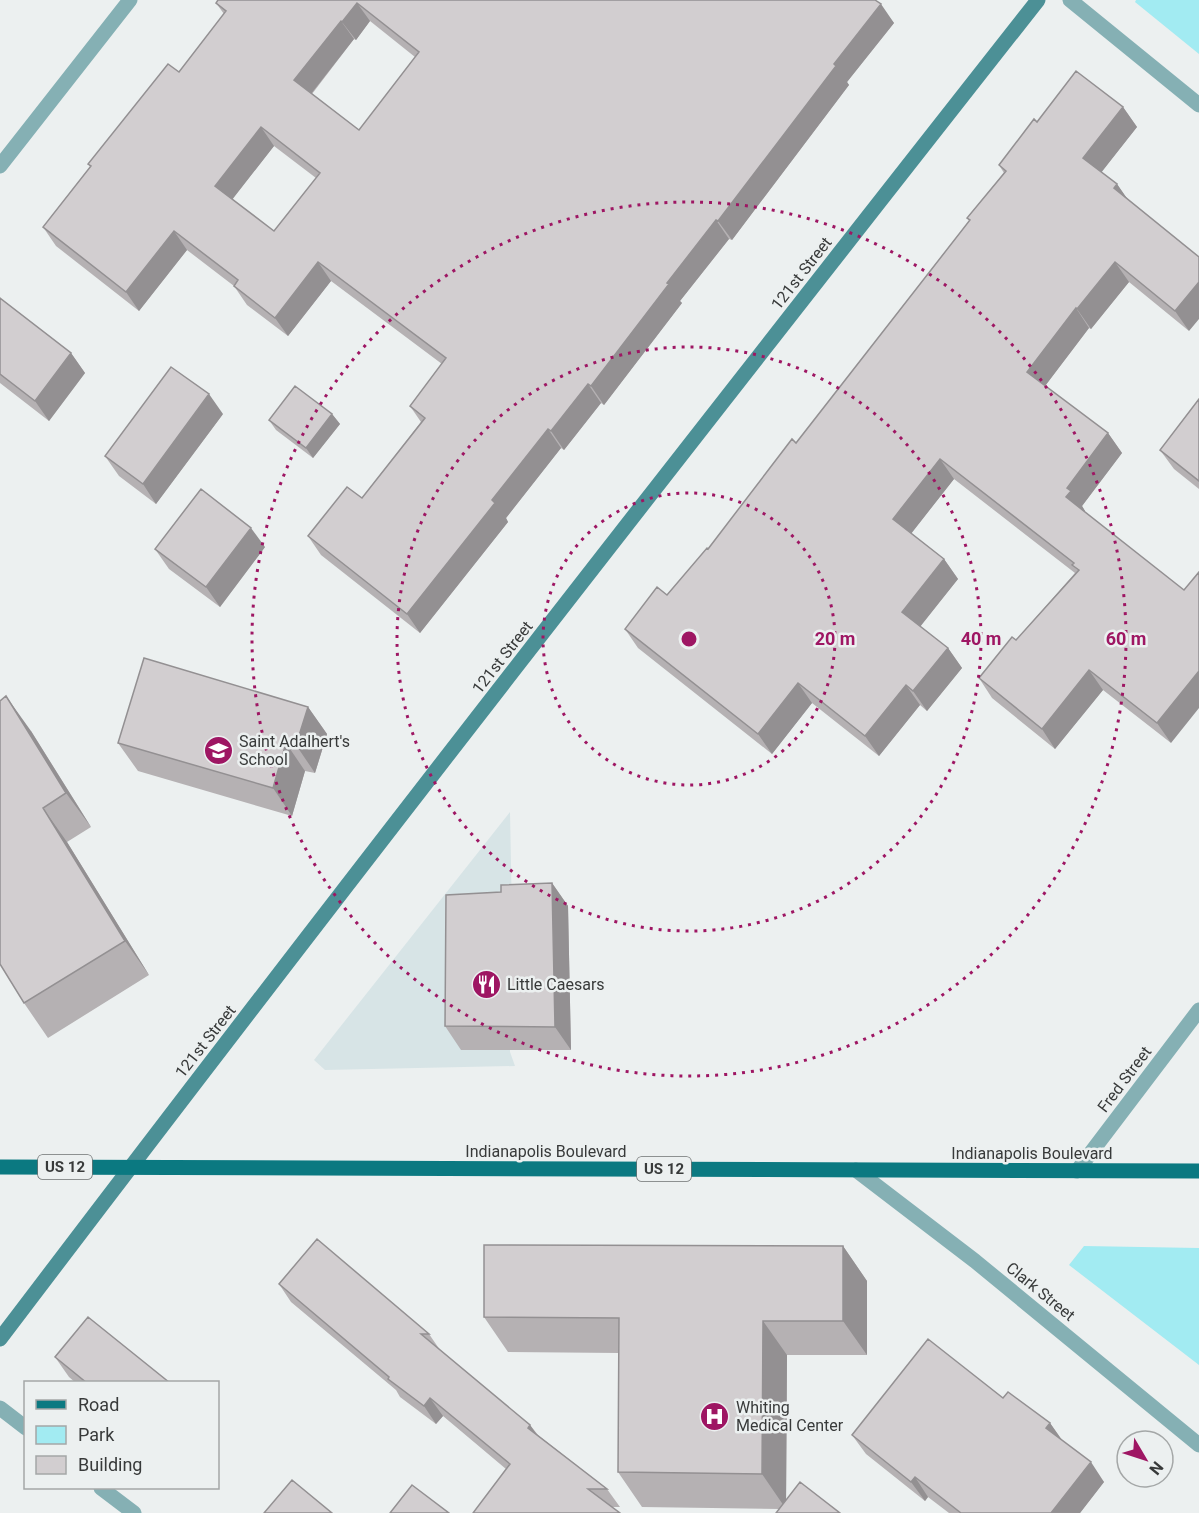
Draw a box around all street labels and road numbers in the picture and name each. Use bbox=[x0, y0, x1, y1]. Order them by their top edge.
street label: 121st Street bbox=[767, 233, 836, 313]
street label: 121st Street bbox=[468, 617, 537, 697]
street label: 121st Street bbox=[171, 1001, 240, 1081]
street label: Fred Street bbox=[1093, 1043, 1155, 1116]
street label: Indianapolis Boulevard bbox=[465, 1142, 627, 1161]
street label: Indianapolis Boulevard bbox=[951, 1144, 1113, 1163]
road number: US 12 bbox=[38, 1155, 92, 1179]
road number: US 12 bbox=[637, 1157, 691, 1181]
street label: Clark Street bbox=[1003, 1258, 1079, 1325]

